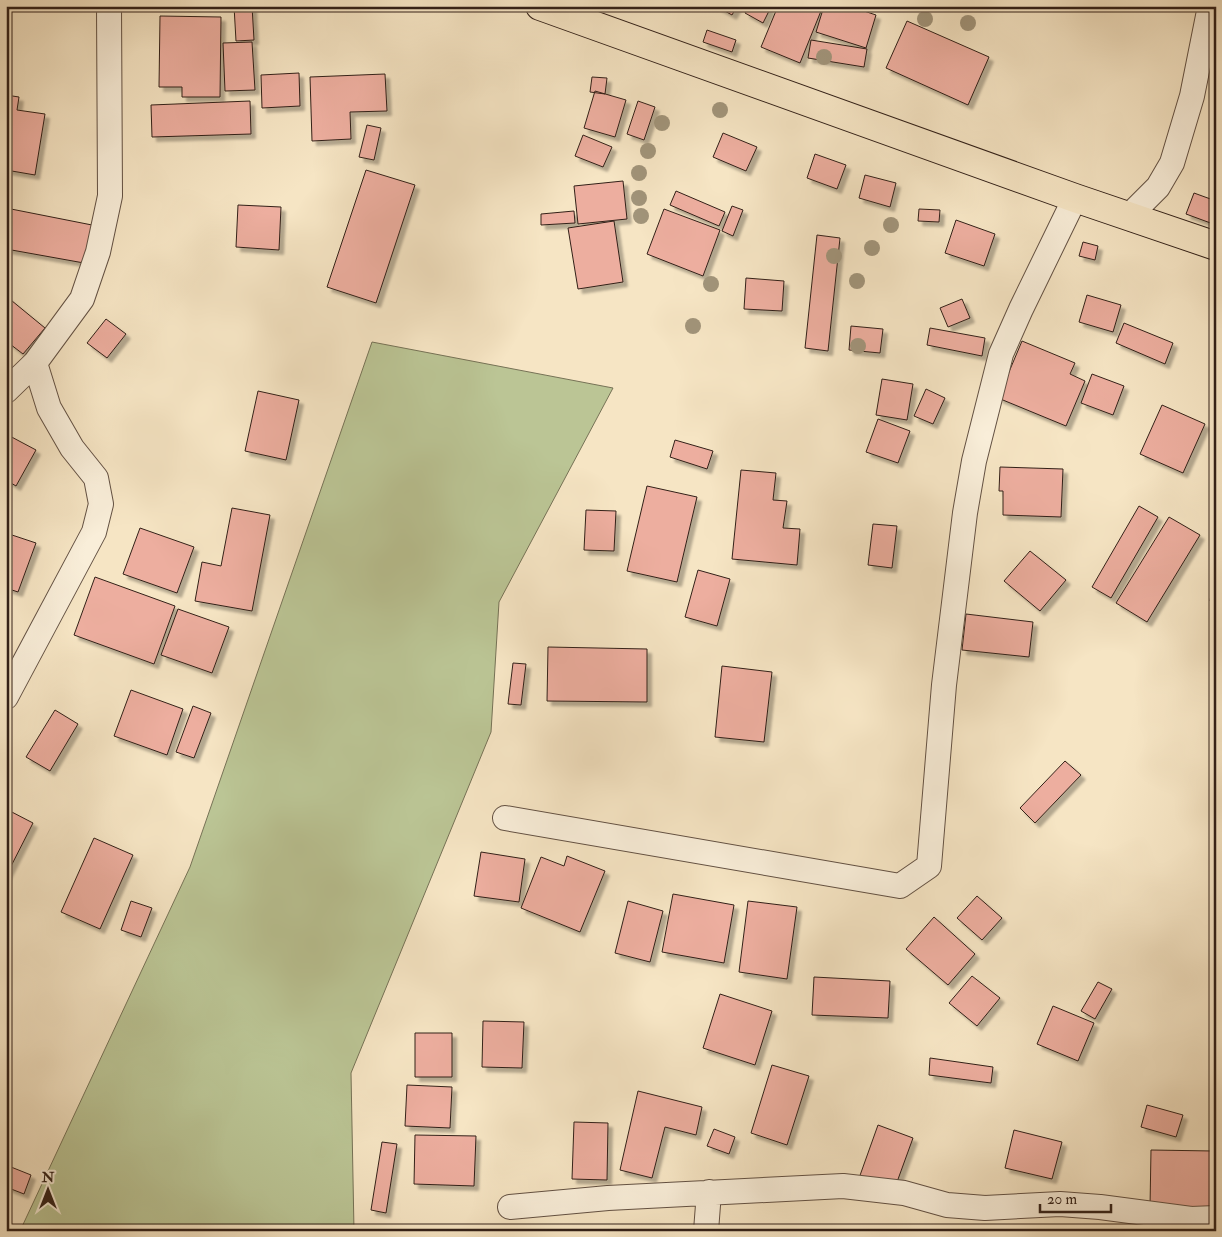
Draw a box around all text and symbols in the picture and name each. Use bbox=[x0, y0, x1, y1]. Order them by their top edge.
north arrow bbox=[22, 1164, 72, 1214]
text: N bbox=[41, 1169, 55, 1186]
scale bar bbox=[1040, 1182, 1111, 1214]
text: 20 m bbox=[1047, 1190, 1077, 1209]

